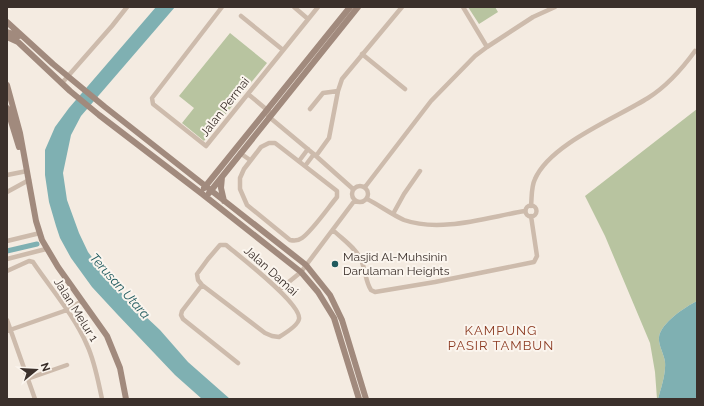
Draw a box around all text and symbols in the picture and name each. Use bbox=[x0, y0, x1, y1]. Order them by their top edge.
street label: Jalan Permai bbox=[198, 75, 252, 139]
street label: Jalan Damai bbox=[241, 243, 301, 299]
water label: Terusan Utara bbox=[87, 250, 153, 322]
place label: Masjid Al-Muhsinin Darulaman Heights bbox=[343, 250, 450, 278]
marker: Masjid Al-Muhsinin Darulaman Heights bbox=[330, 259, 340, 269]
street label: Jalan Melur 1 bbox=[51, 276, 101, 344]
district label: KAMPUNG PASIR TAMBUN bbox=[448, 323, 554, 353]
north arrow bbox=[16, 350, 56, 390]
text: N bbox=[38, 361, 53, 373]

